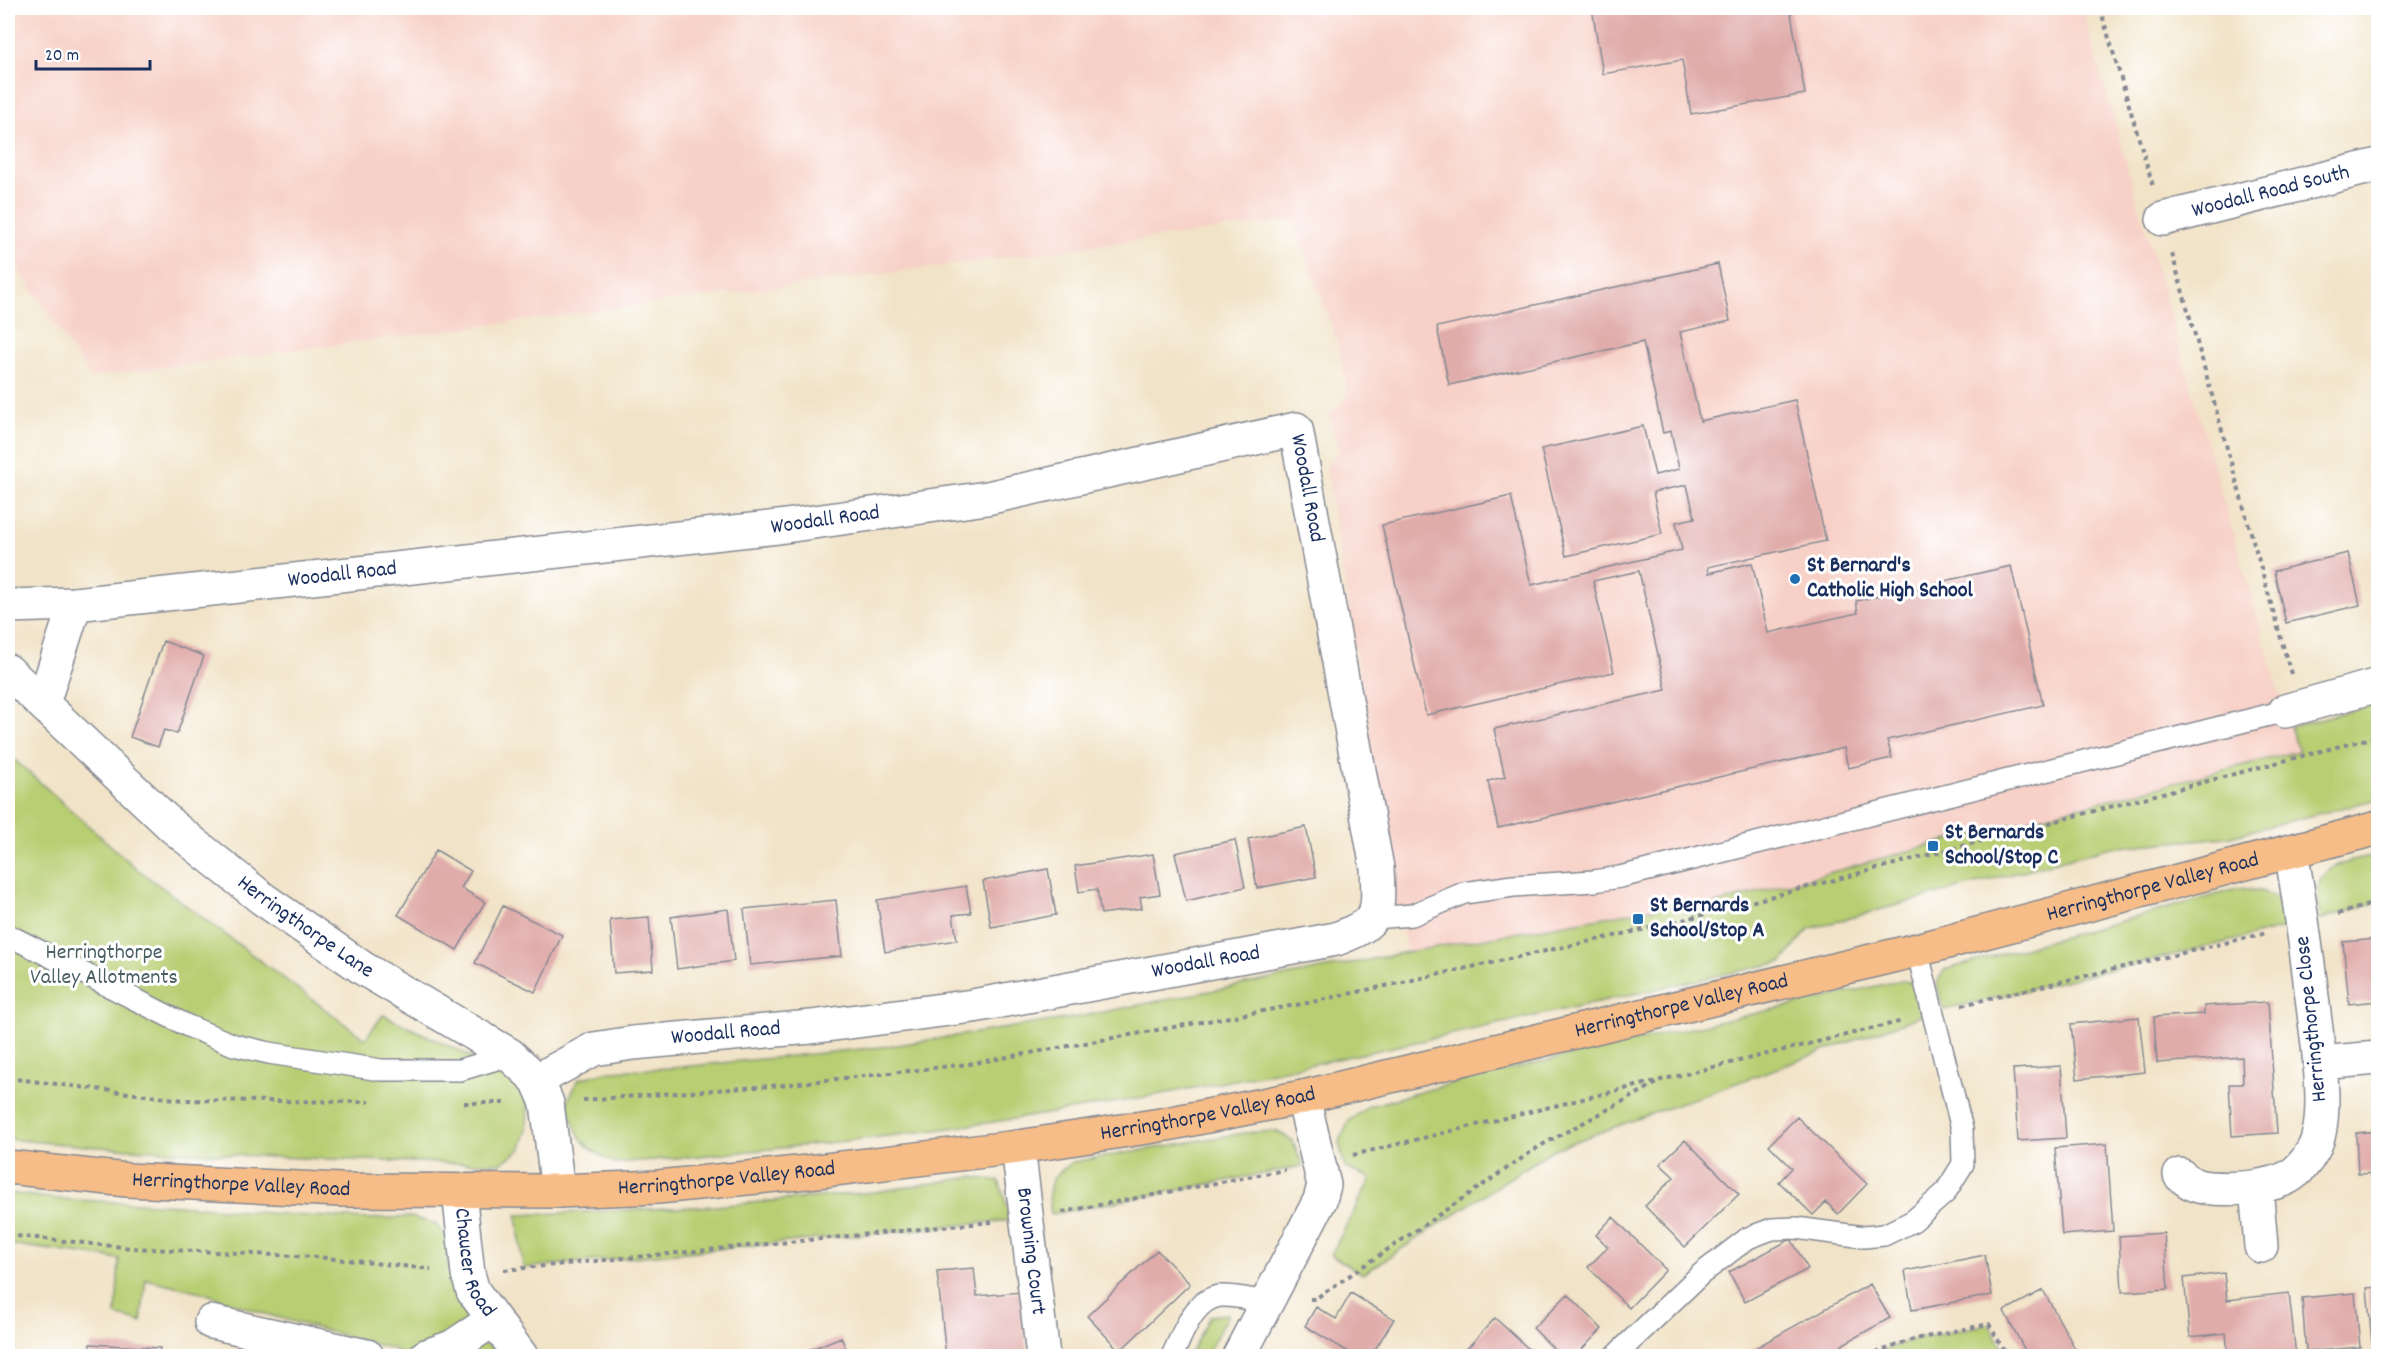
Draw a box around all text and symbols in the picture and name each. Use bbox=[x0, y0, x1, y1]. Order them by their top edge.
scale bar bbox=[36, 33, 150, 71]
text: 20 m bbox=[45, 44, 79, 69]
street label: Woodall Road South bbox=[2188, 157, 2353, 227]
street label: Woodall Road bbox=[1282, 431, 1332, 545]
street label: Woodall Road bbox=[769, 498, 882, 543]
place label: St Bernard's Catholic High School bbox=[1807, 551, 1974, 607]
street label: Woodall Road bbox=[286, 553, 399, 596]
marker: St Bernard's Catholic High School bbox=[1788, 572, 1802, 586]
place label: St Bernards School/Stop C bbox=[1945, 818, 2058, 874]
marker: St Bernards School/Stop C bbox=[1926, 839, 1940, 853]
street label: Herringthorpe Valley Road bbox=[2043, 845, 2262, 931]
street label: Herringthorpe Lane bbox=[230, 868, 379, 987]
place label: St Bernards School/Stop A bbox=[1650, 891, 1765, 947]
marker: St Bernards School/Stop A bbox=[1631, 912, 1645, 926]
street label: Herringthorpe Close bbox=[2288, 934, 2336, 1104]
park label: Herringthorpe Valley Allotments bbox=[30, 938, 178, 994]
street label: Woodall Road bbox=[1149, 938, 1263, 988]
street label: Herringthorpe Valley Road bbox=[1572, 966, 1791, 1047]
street label: Woodall Road bbox=[670, 1014, 782, 1054]
street label: Herringthorpe Valley Road bbox=[1098, 1079, 1319, 1150]
street label: Herringthorpe Valley Road bbox=[617, 1153, 837, 1204]
street label: Herringthorpe Valley Road bbox=[131, 1165, 350, 1206]
street label: Browning Court bbox=[1007, 1186, 1053, 1317]
street label: Chaucer Road bbox=[445, 1206, 503, 1324]

